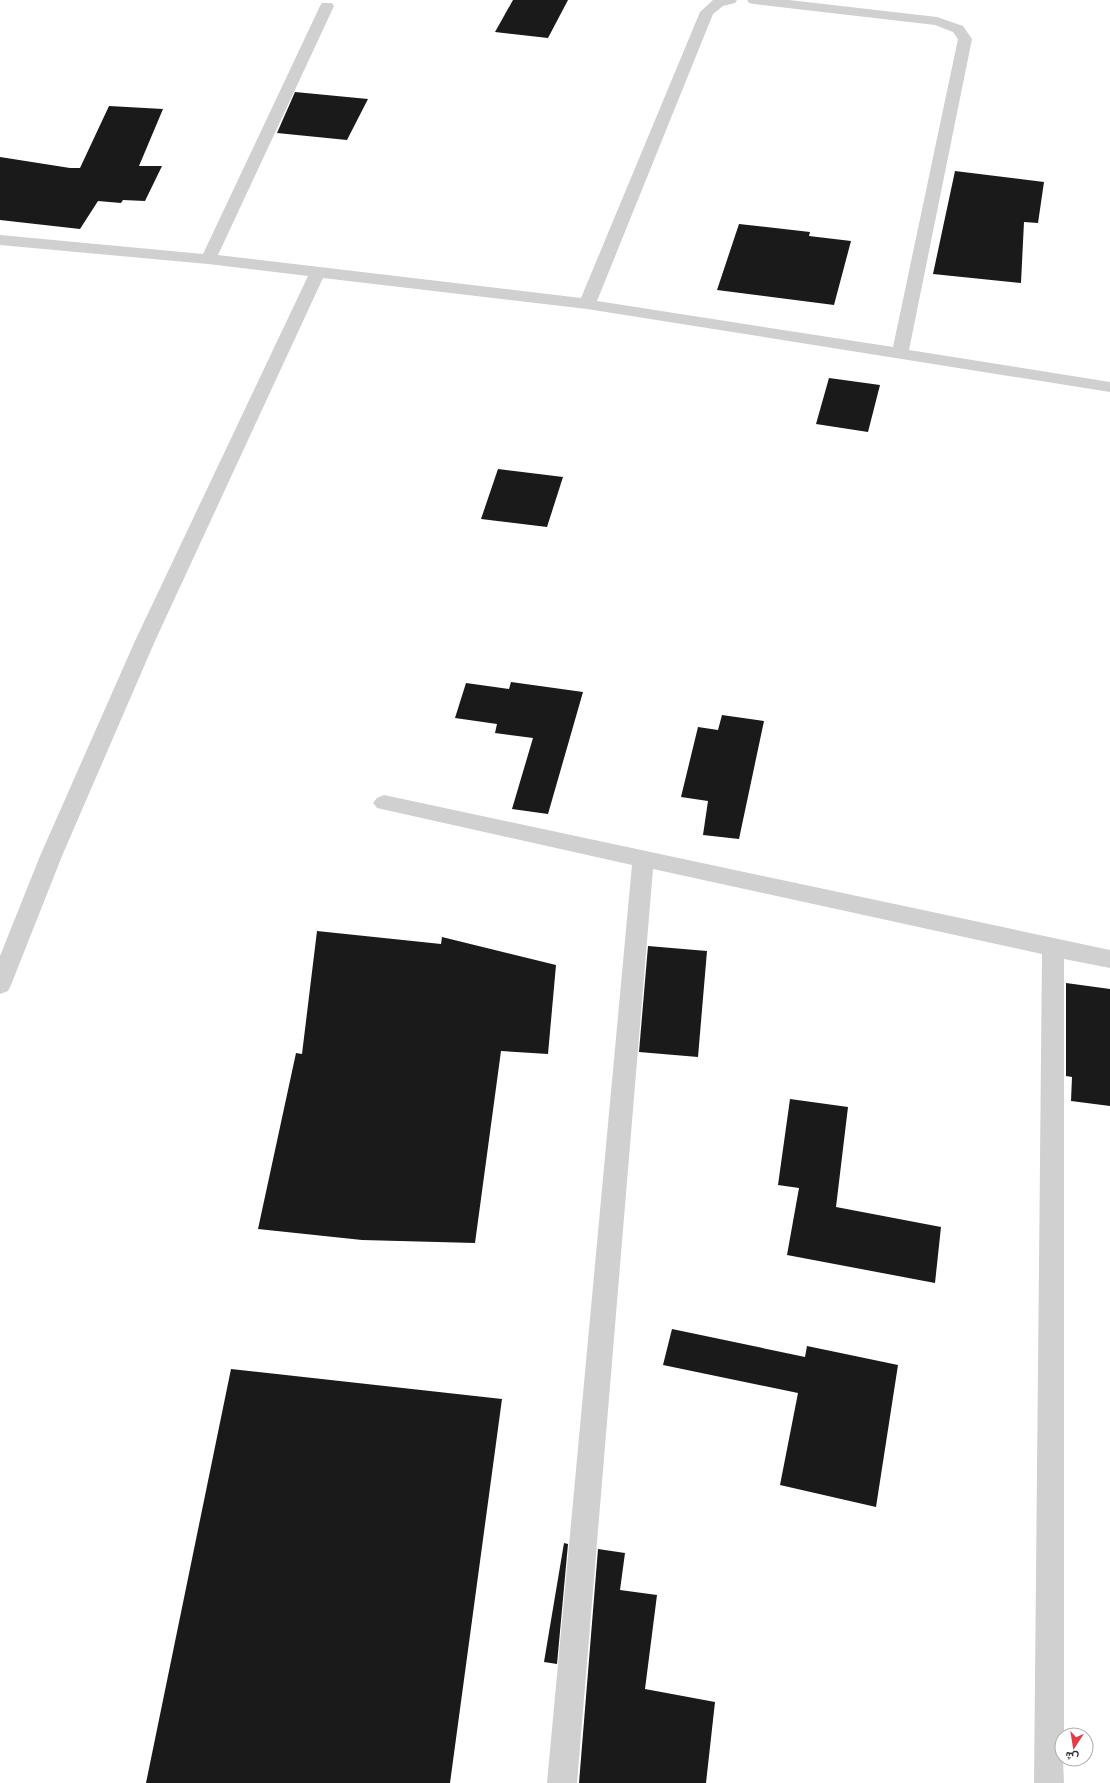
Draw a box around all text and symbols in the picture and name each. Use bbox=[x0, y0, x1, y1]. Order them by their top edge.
north arrow bbox=[1054, 1727, 1094, 1767]
text: ش bbox=[1064, 1749, 1080, 1764]

